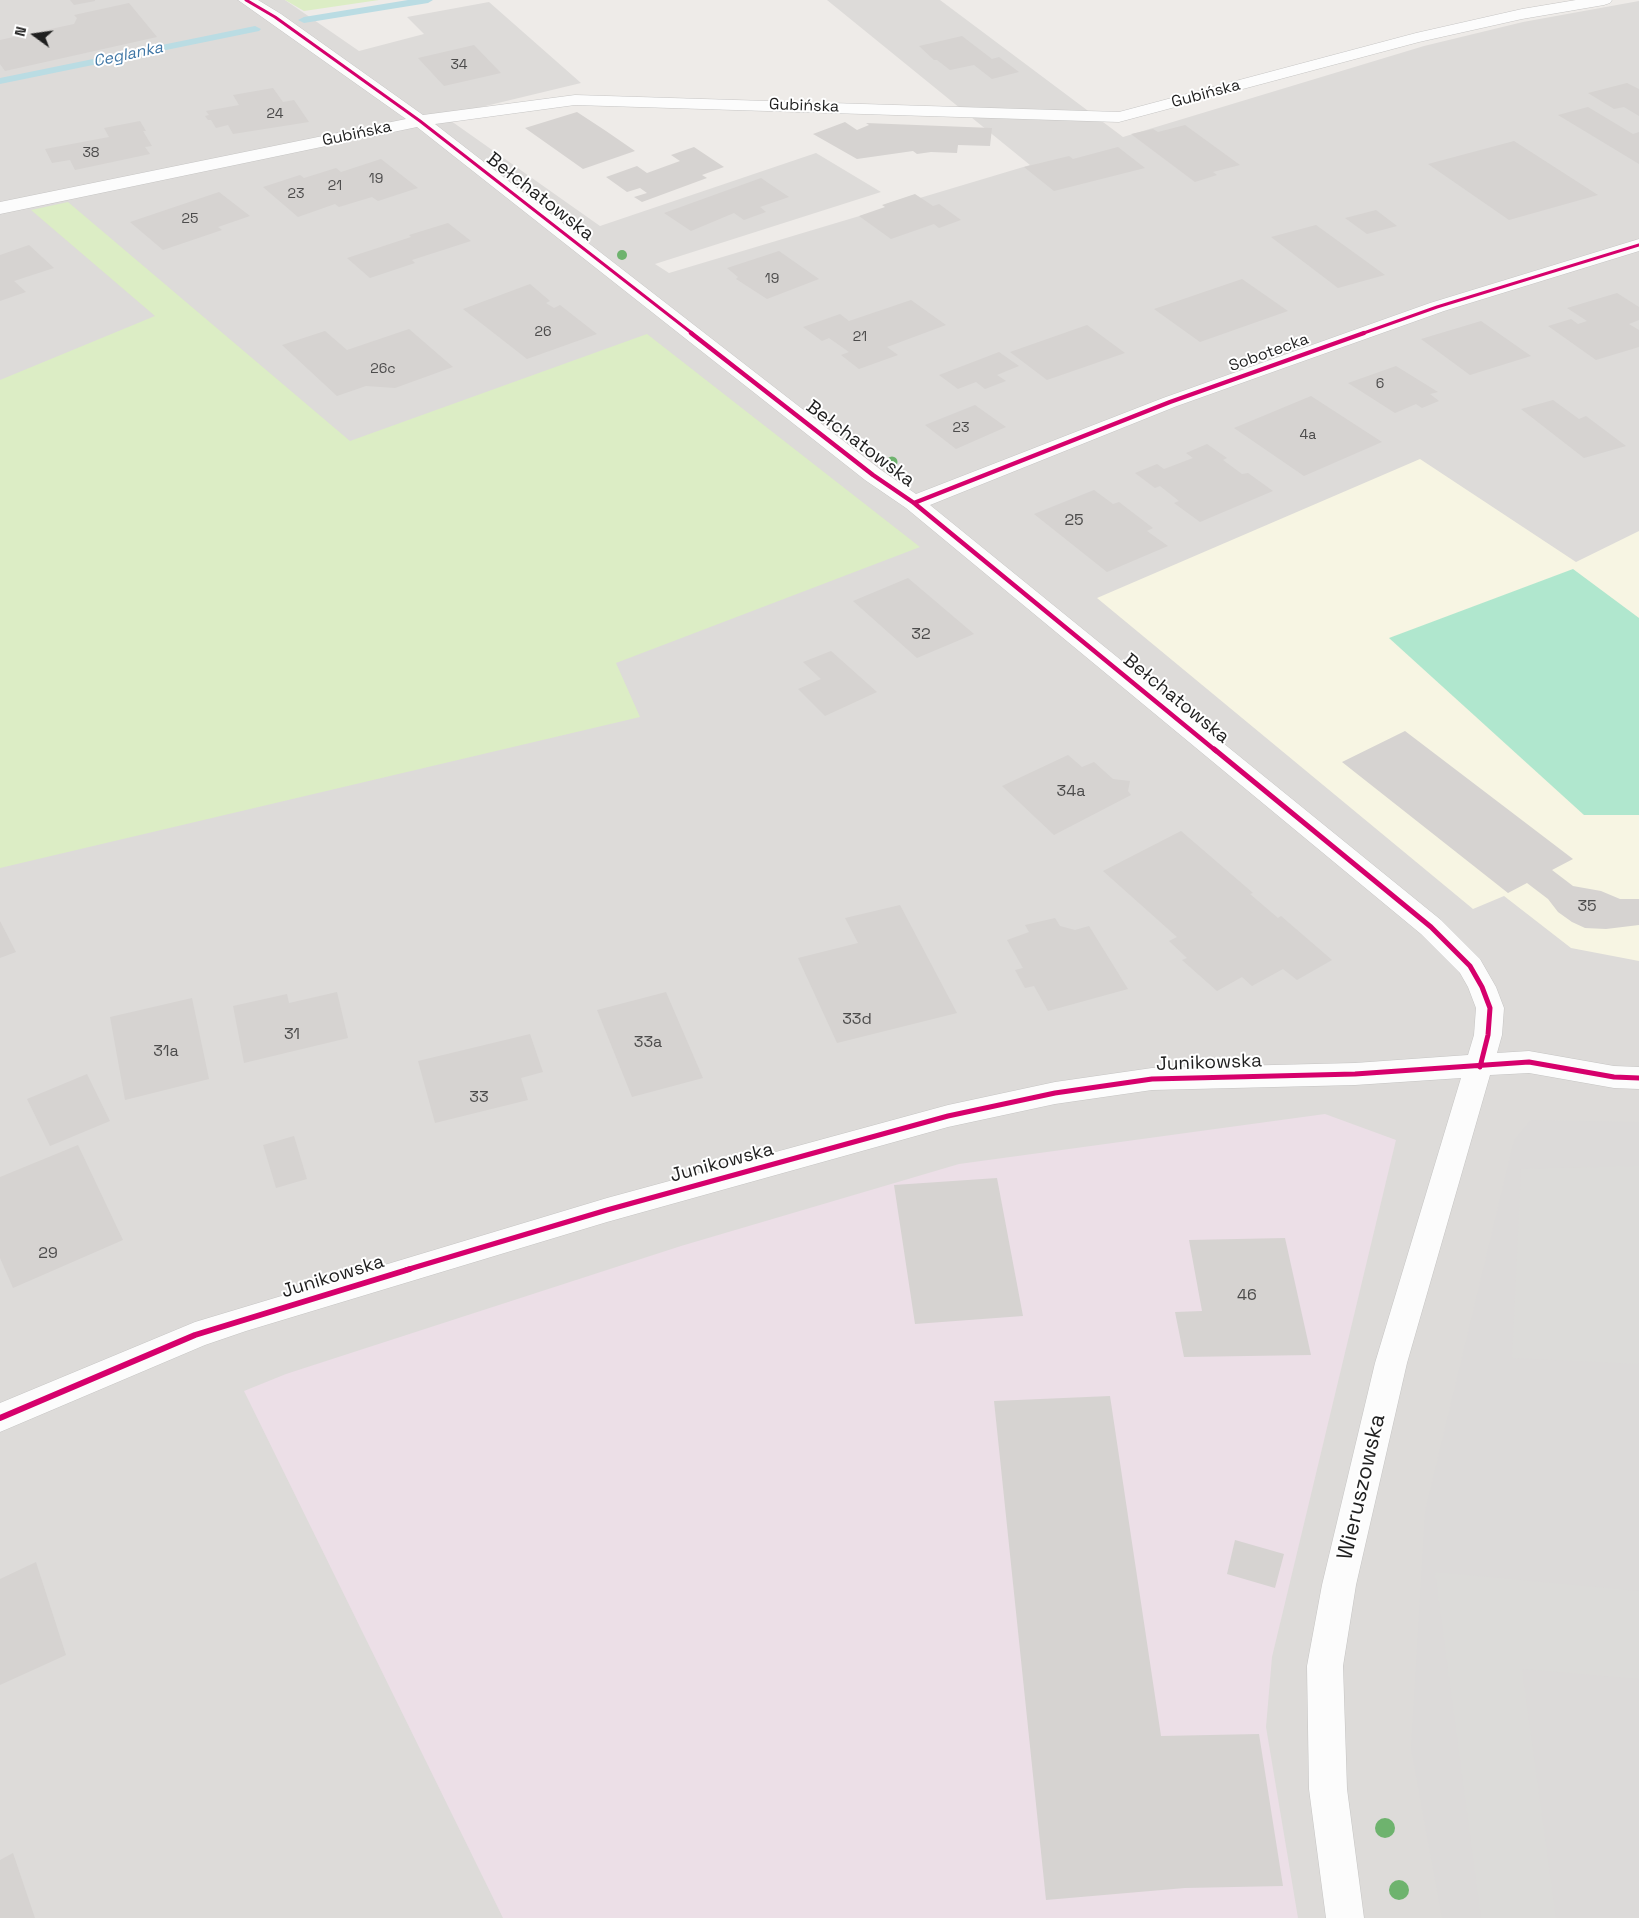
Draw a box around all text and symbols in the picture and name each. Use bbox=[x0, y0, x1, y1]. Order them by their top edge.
north arrow bbox=[10, 10, 60, 60]
text: N bbox=[11, 25, 30, 38]
water label: Ceglanka bbox=[91, 38, 165, 72]
house number: 34 bbox=[450, 57, 468, 73]
street label: Gubińska bbox=[1169, 76, 1243, 112]
street label: Gubińska bbox=[768, 95, 840, 117]
house number: 24 bbox=[267, 106, 283, 122]
street label: Gubińska bbox=[321, 117, 393, 151]
house number: 38 bbox=[82, 145, 100, 161]
street label: Bełchatowska bbox=[482, 148, 598, 246]
house number: 19 bbox=[369, 171, 383, 187]
house number: 21 bbox=[328, 178, 342, 194]
house number: 23 bbox=[288, 186, 304, 202]
house number: 25 bbox=[182, 211, 198, 227]
house number: 19 bbox=[765, 271, 779, 287]
house number: 26 bbox=[534, 324, 552, 340]
house number: 21 bbox=[853, 329, 867, 345]
street label: Sobotecka bbox=[1227, 330, 1311, 376]
house number: 26c bbox=[370, 361, 396, 377]
house number: 6 bbox=[1376, 376, 1384, 392]
street label: Bełchatowska bbox=[801, 396, 919, 492]
house number: 23 bbox=[953, 420, 969, 436]
house number: 4a bbox=[1300, 427, 1316, 443]
house number: 25 bbox=[1064, 511, 1084, 531]
house number: 32 bbox=[911, 625, 931, 645]
street label: Bełchatowska bbox=[1118, 649, 1234, 749]
house number: 34a bbox=[1057, 782, 1085, 802]
house number: 35 bbox=[1577, 897, 1597, 917]
house number: 33d bbox=[842, 1010, 872, 1030]
house number: 31 bbox=[284, 1025, 300, 1045]
house number: 33a bbox=[634, 1033, 662, 1053]
house number: 31a bbox=[153, 1042, 179, 1062]
street label: Junikowska bbox=[1156, 1050, 1262, 1076]
house number: 33 bbox=[469, 1088, 489, 1108]
street label: Junikowska bbox=[668, 1138, 776, 1188]
house number: 29 bbox=[38, 1244, 58, 1264]
street label: Junikowska bbox=[279, 1251, 387, 1303]
house number: 46 bbox=[1237, 1286, 1257, 1306]
street label: Wieruszowska bbox=[1332, 1412, 1392, 1562]

